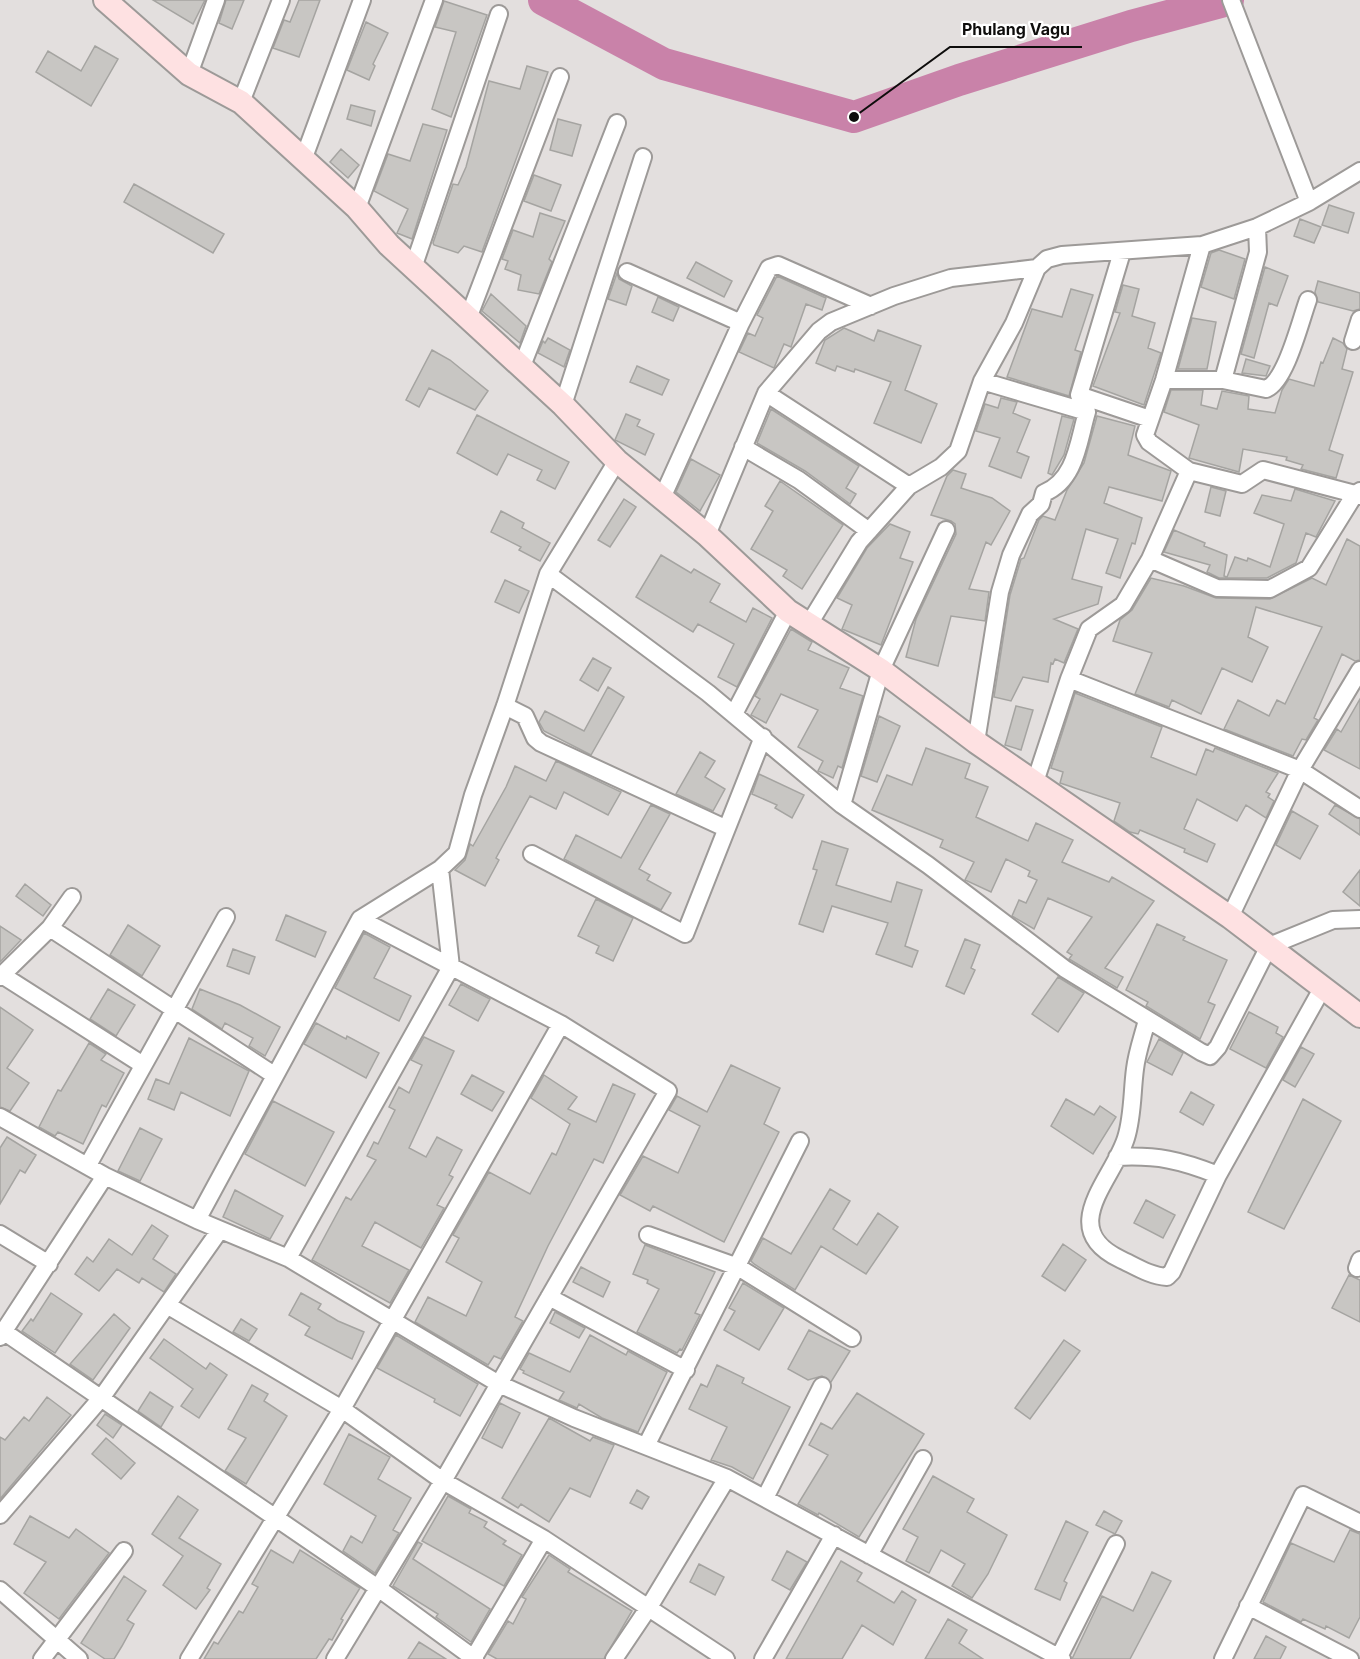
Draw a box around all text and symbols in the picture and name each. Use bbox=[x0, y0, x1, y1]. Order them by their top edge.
callout: Phulang Vagu bbox=[950, 13, 1082, 47]
text: Phulang Vagu bbox=[962, 19, 1070, 39]

